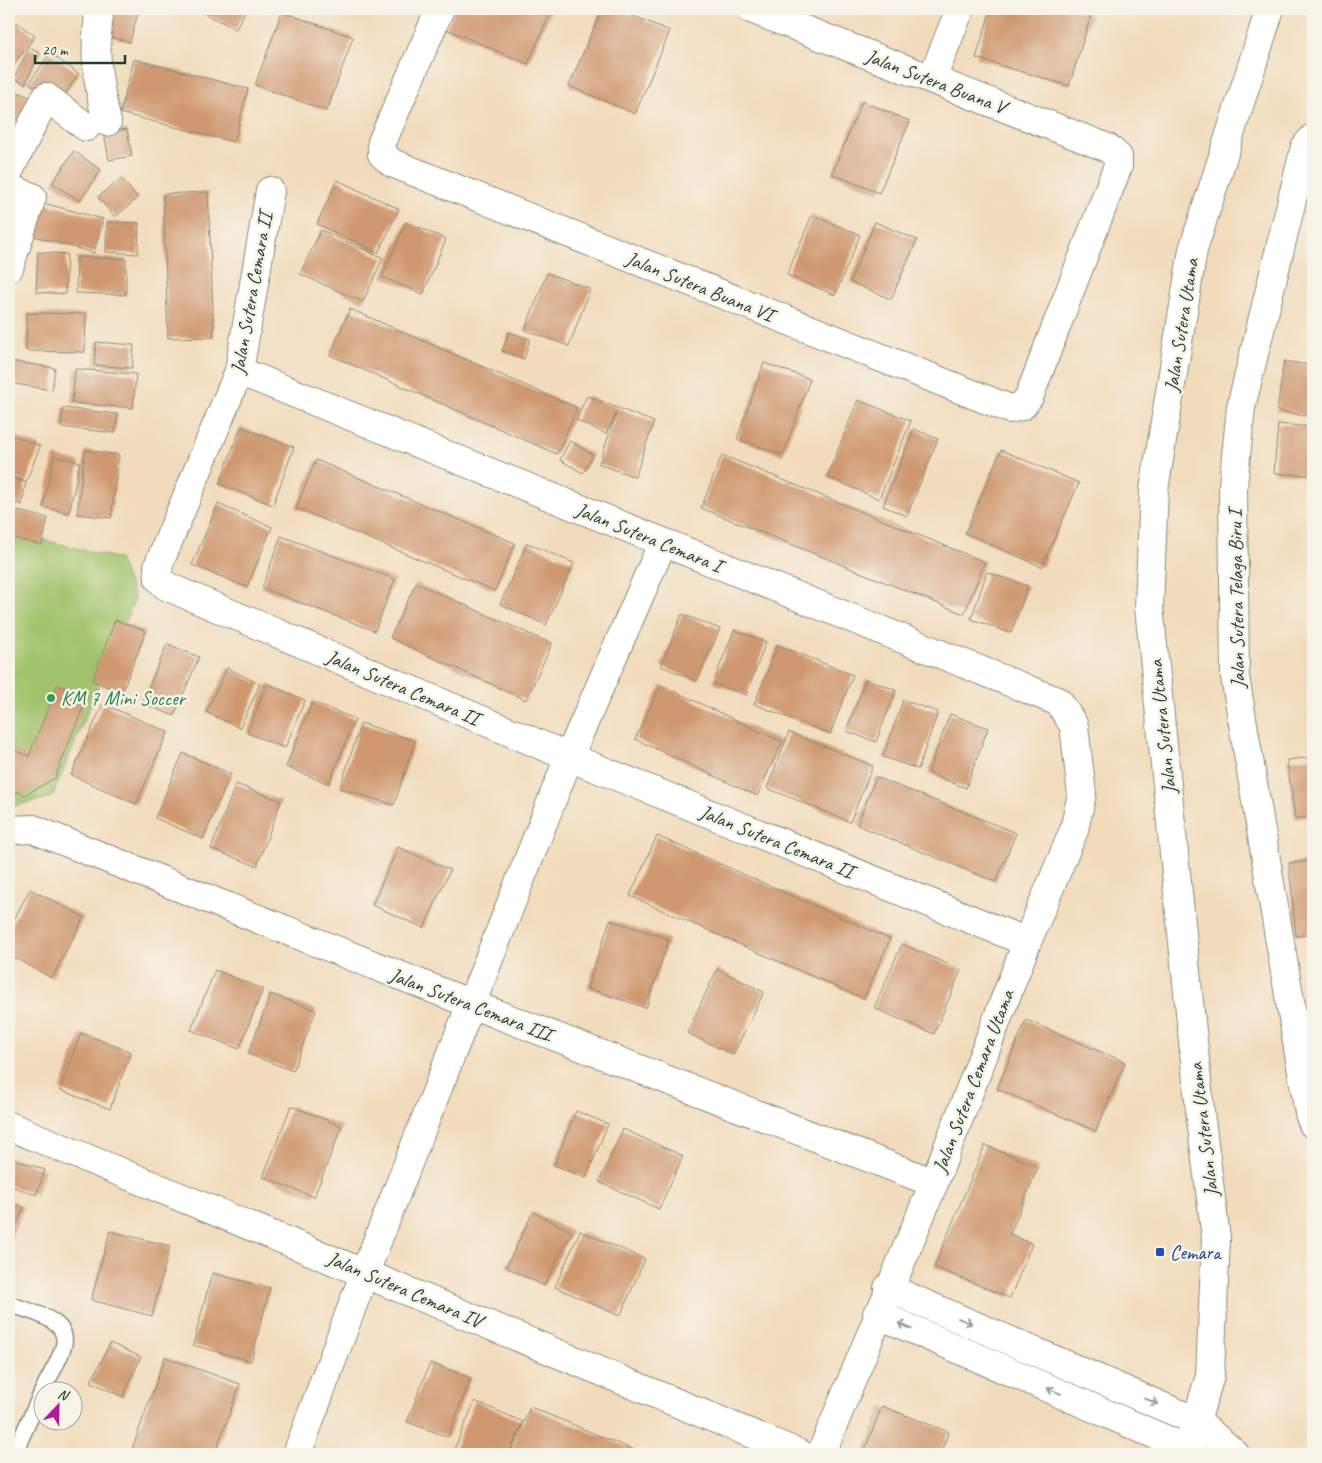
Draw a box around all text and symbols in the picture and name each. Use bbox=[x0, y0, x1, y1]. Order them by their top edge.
scale bar bbox=[35, 32, 125, 64]
text: 20 m bbox=[42, 41, 69, 60]
street label: Jalan Sutera Buana V bbox=[861, 43, 1013, 121]
street label: Jalan Sutera Cemara II bbox=[225, 206, 279, 377]
street label: Jalan Sutera Buana VI bbox=[622, 245, 782, 329]
street label: Jalan Sutera Utama bbox=[1158, 255, 1205, 394]
street label: Jalan Sutera Cemara I bbox=[571, 496, 730, 580]
street label: Jalan Sutera Telaga Biru I bbox=[1222, 505, 1251, 689]
street label: Jalan Sutera Cemara II bbox=[322, 644, 487, 732]
street label: Jalan Sutera Utama bbox=[1143, 657, 1182, 796]
place label: KM 7 Mini Soccer bbox=[61, 686, 187, 711]
marker: KM 7 Mini Soccer bbox=[45, 692, 57, 704]
street label: Jalan Sutera Cemara II bbox=[695, 799, 861, 885]
street label: Jalan Sutera Cemara III bbox=[385, 962, 559, 1048]
street label: Jalan Sutera Cemara Utama bbox=[927, 985, 1020, 1177]
street label: Jalan Sutera Utama bbox=[1183, 1060, 1224, 1199]
place label: Cemara bbox=[1170, 1240, 1222, 1265]
street label: Jalan Sutera Cemara IV bbox=[323, 1245, 490, 1335]
marker: Cemara bbox=[1154, 1246, 1166, 1258]
one-way arrow bbox=[958, 1318, 973, 1327]
one-way arrow bbox=[898, 1321, 913, 1331]
north arrow bbox=[32, 1380, 82, 1430]
text: N bbox=[55, 1385, 72, 1405]
one-way arrow bbox=[1047, 1386, 1062, 1395]
one-way arrow bbox=[1143, 1397, 1158, 1406]

